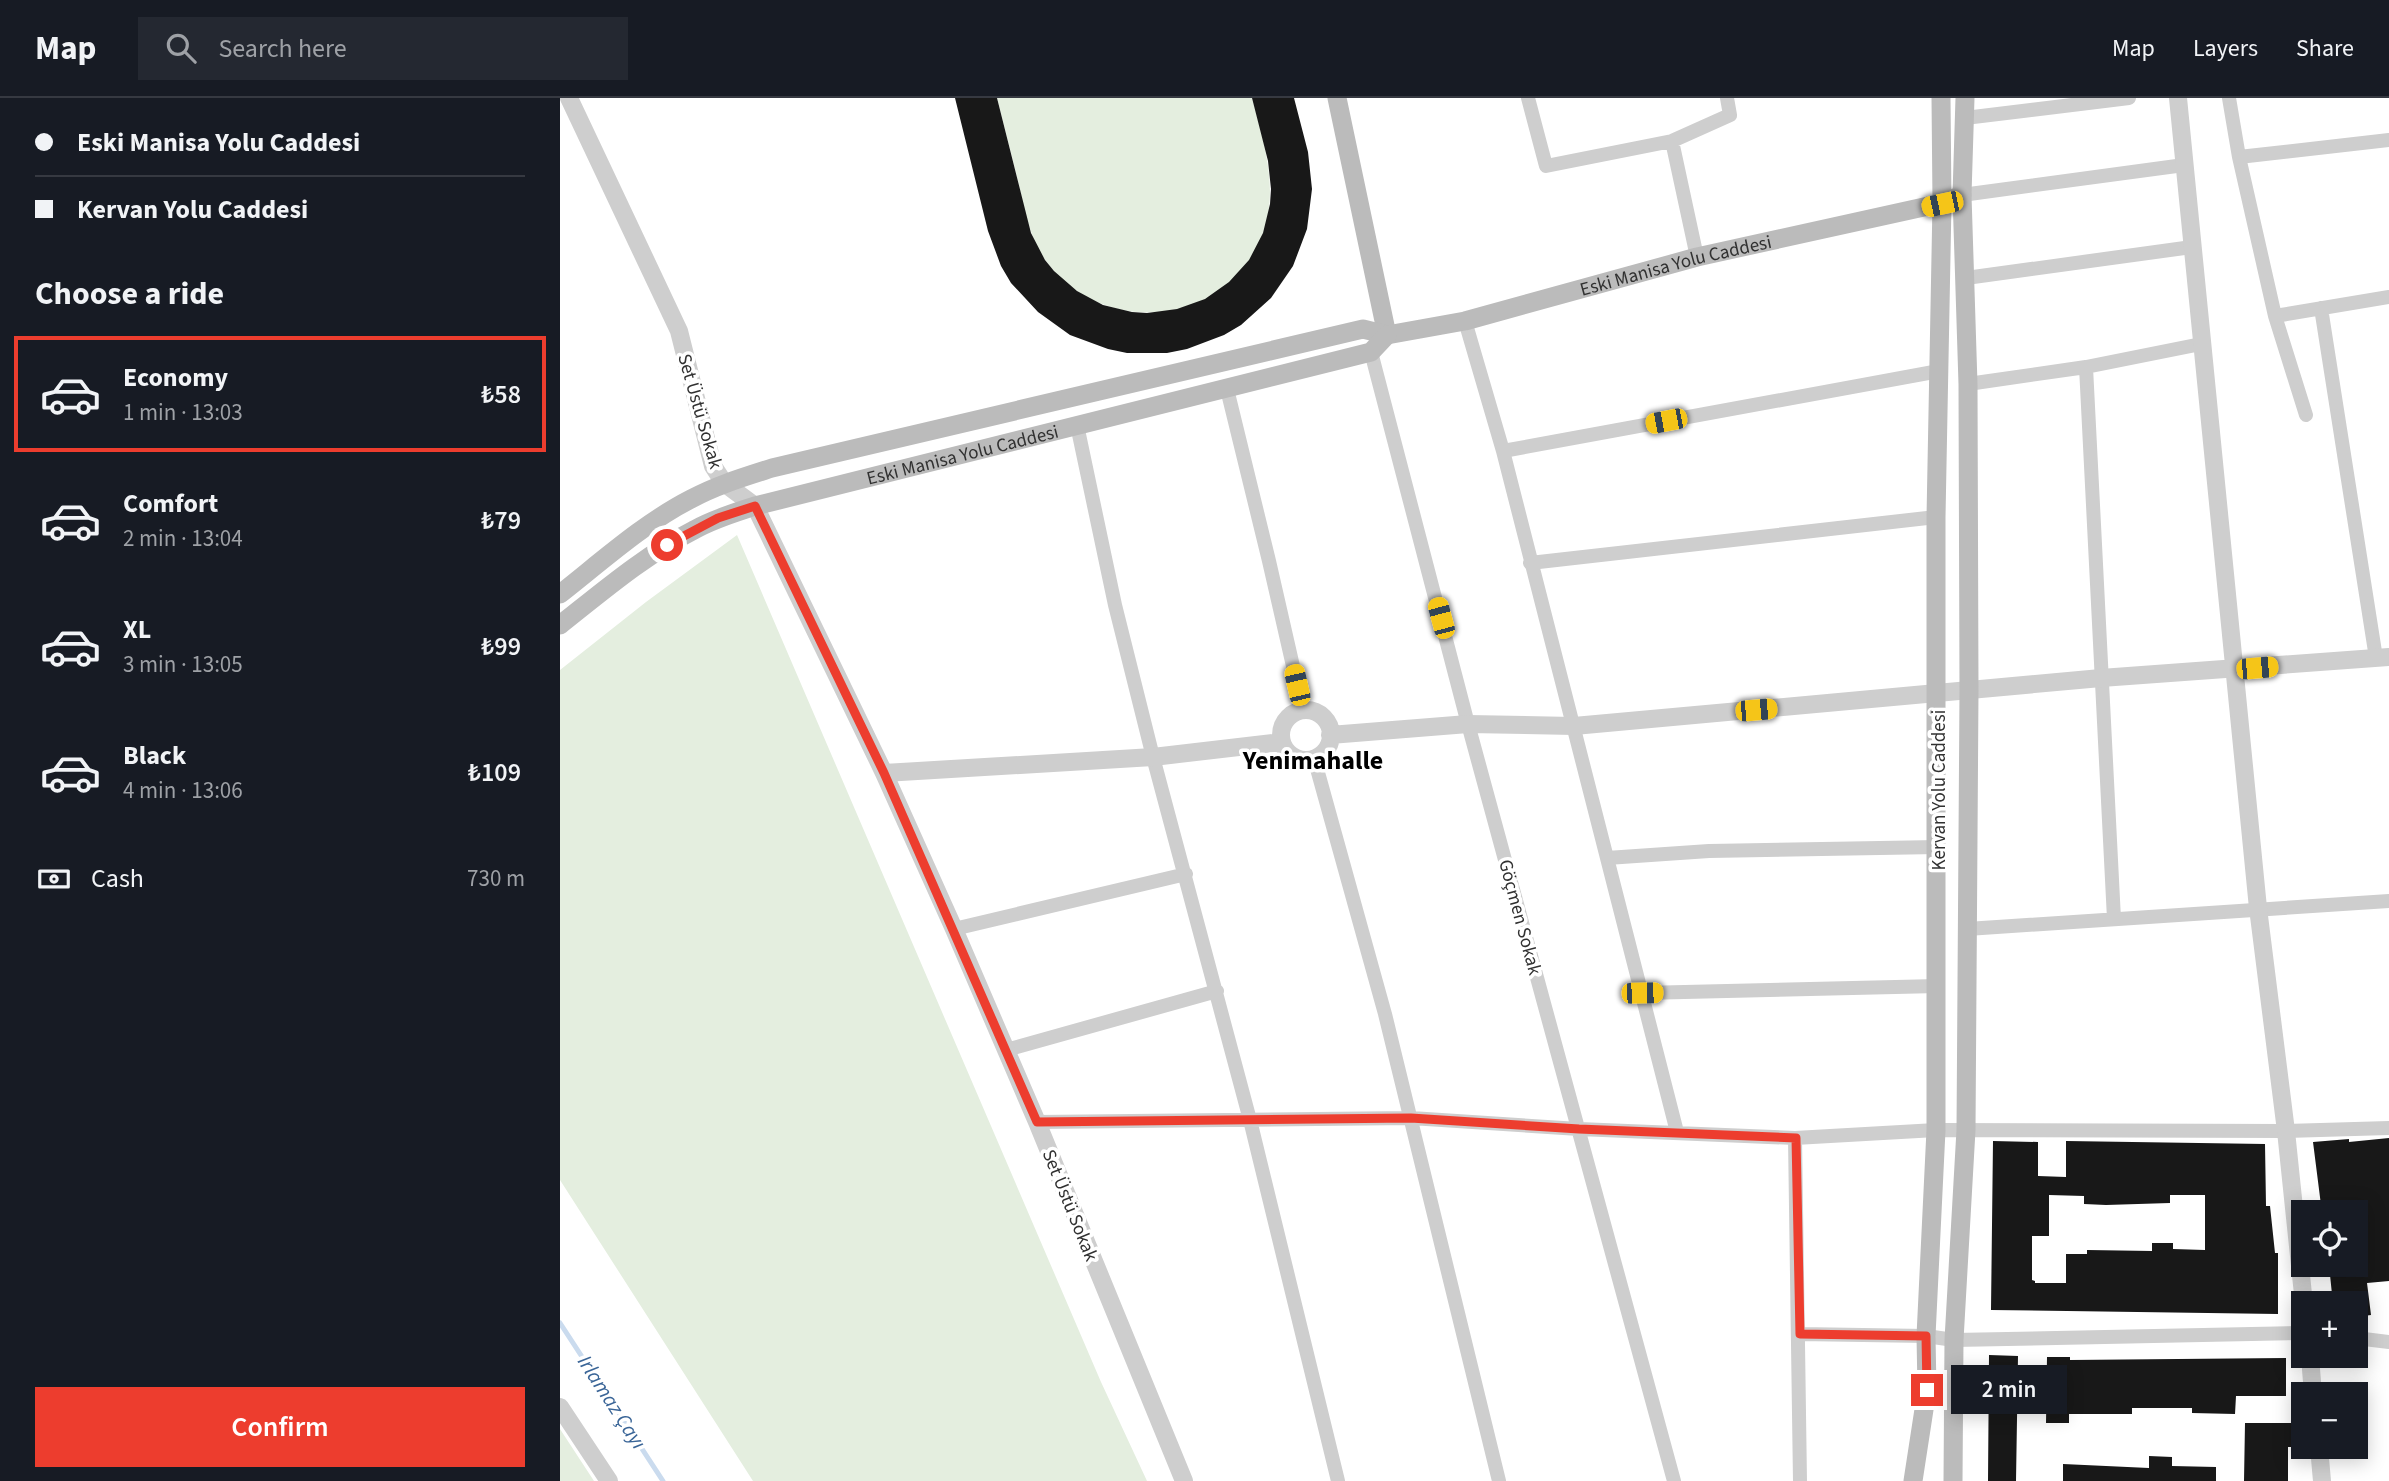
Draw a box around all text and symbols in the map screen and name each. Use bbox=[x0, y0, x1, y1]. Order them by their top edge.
search box bbox=[138, 17, 628, 80]
text: Map bbox=[35, 25, 96, 72]
icon: search bbox=[162, 29, 200, 67]
text: Search here bbox=[218, 30, 347, 67]
text: Map bbox=[2112, 31, 2155, 66]
text: Layers bbox=[2193, 31, 2258, 66]
text: Share bbox=[2296, 31, 2354, 66]
text: Eski Manisa Yolu Caddesi bbox=[77, 124, 360, 161]
car bbox=[1920, 189, 1965, 219]
text: Kervan Yolu Caddesi bbox=[77, 191, 308, 228]
street label: Eski Manisa Yolu Caddesi bbox=[1577, 229, 1774, 304]
text: Choose a ride bbox=[35, 271, 224, 317]
street label: Set Üstü Sokak bbox=[670, 351, 729, 473]
text: Economy bbox=[123, 359, 228, 396]
icon: car bbox=[39, 363, 102, 426]
text: ₺58 bbox=[481, 376, 521, 413]
text: 1 min · 13:03 bbox=[123, 396, 243, 429]
car bbox=[1644, 407, 1689, 435]
street label: Eski Manisa Yolu Caddesi bbox=[864, 419, 1062, 493]
text: Comfort bbox=[123, 485, 218, 522]
icon: car bbox=[39, 489, 102, 552]
text: ₺79 bbox=[481, 502, 521, 539]
text: 2 min · 13:04 bbox=[123, 522, 243, 555]
route start bbox=[651, 529, 683, 561]
car bbox=[1426, 595, 1457, 641]
text: XL bbox=[123, 611, 151, 648]
icon: car bbox=[39, 615, 102, 678]
text: ₺99 bbox=[481, 628, 521, 665]
text: 3 min · 13:05 bbox=[123, 648, 243, 681]
car bbox=[2236, 656, 2279, 680]
car bbox=[1283, 662, 1312, 708]
car bbox=[1735, 698, 1778, 722]
street label: Kervan Yolu Caddesi bbox=[1926, 710, 1953, 870]
text: Black bbox=[123, 737, 186, 774]
icon: car bbox=[39, 741, 102, 804]
district label: Yenimahalle bbox=[1242, 742, 1383, 779]
text: ₺109 bbox=[468, 754, 521, 791]
text: 4 min · 13:06 bbox=[123, 774, 243, 807]
street label: Göçmen Sokak bbox=[1491, 857, 1548, 979]
icon: cash bbox=[35, 860, 73, 898]
text: Cash bbox=[91, 860, 144, 897]
text: 730 m bbox=[467, 862, 525, 895]
car bbox=[1621, 982, 1664, 1004]
street label: Set Üstü Sokak bbox=[1035, 1146, 1105, 1266]
map controls bbox=[2291, 1200, 2368, 1459]
button: locate bbox=[2291, 1200, 2368, 1277]
button: + bbox=[2291, 1291, 2368, 1368]
water label: Irlamaz Çayı bbox=[570, 1349, 654, 1455]
callout: 2 min bbox=[1952, 1366, 2067, 1414]
text: 2 min bbox=[1982, 1373, 2036, 1406]
route end bbox=[1911, 1374, 1943, 1406]
button: − bbox=[2291, 1382, 2368, 1459]
button: Confirm bbox=[35, 1387, 525, 1467]

